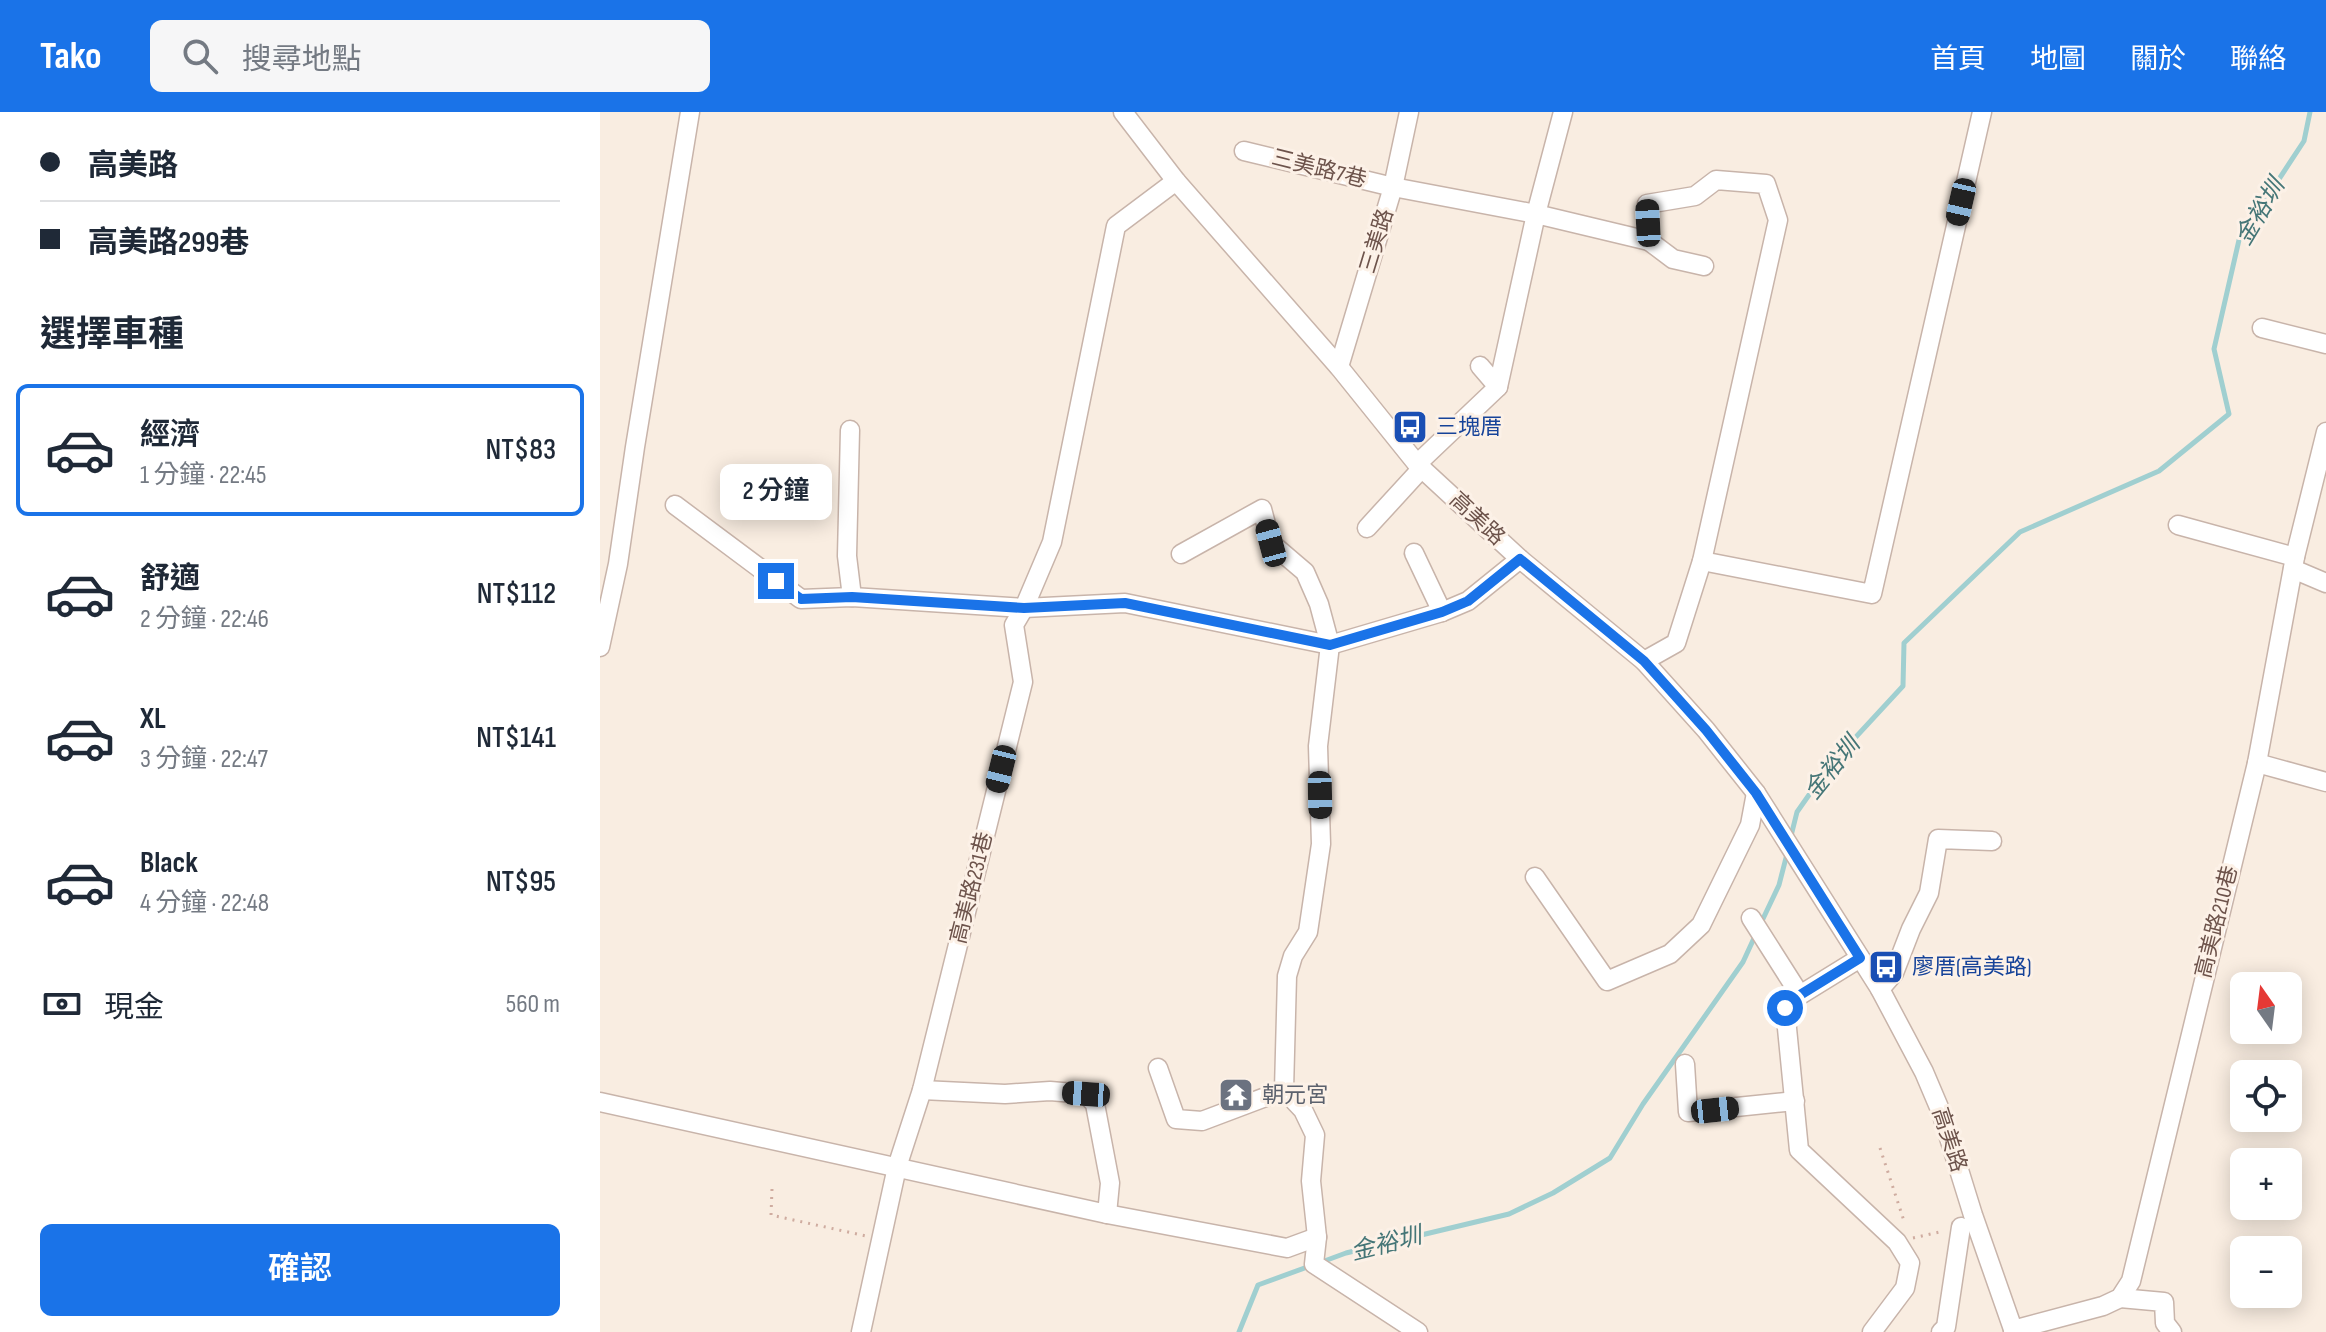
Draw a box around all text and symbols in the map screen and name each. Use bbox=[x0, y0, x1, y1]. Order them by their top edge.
search box bbox=[150, 20, 710, 92]
text: Tako bbox=[40, 34, 102, 79]
icon: search bbox=[178, 34, 222, 78]
text: 搜尋地點 bbox=[242, 42, 362, 78]
text: 首頁 bbox=[1930, 43, 1986, 76]
text: 地圖 bbox=[2030, 43, 2086, 76]
text: 關於 bbox=[2130, 43, 2186, 76]
text: 聯絡 bbox=[2230, 43, 2286, 76]
street label: 三美路7巷 bbox=[1269, 144, 1369, 194]
text: 高美路 bbox=[88, 148, 178, 184]
water label: 金裕圳 bbox=[2229, 171, 2293, 250]
car bbox=[1944, 176, 1978, 228]
car bbox=[1635, 198, 1661, 248]
street label: 三美路 bbox=[1354, 205, 1400, 277]
text: 高美路299巷 bbox=[88, 225, 250, 261]
text: 選擇車種 bbox=[40, 314, 184, 357]
bus stop icon: 三塊厝 bbox=[1391, 408, 1429, 446]
icon: car bbox=[44, 414, 116, 486]
place label: 三塊厝 bbox=[1436, 414, 1502, 441]
text: 經濟 bbox=[140, 417, 200, 453]
text: NT$83 bbox=[486, 432, 556, 468]
text: 1 分鐘 · 22:45 bbox=[140, 460, 266, 491]
callout: 2 分鐘 bbox=[720, 465, 832, 521]
text: 2 分鐘 bbox=[742, 476, 810, 507]
street label: 高美路 bbox=[1444, 487, 1510, 551]
car bbox=[1253, 517, 1289, 569]
icon: car bbox=[44, 558, 116, 630]
text: 舒適 bbox=[140, 561, 200, 597]
route end bbox=[758, 563, 794, 599]
text: NT$112 bbox=[477, 576, 556, 612]
text: 2 分鐘 · 22:46 bbox=[140, 604, 269, 635]
text: XL bbox=[140, 701, 166, 737]
icon: car bbox=[44, 702, 116, 774]
text: NT$141 bbox=[476, 720, 556, 756]
water label: 金裕圳 bbox=[1798, 729, 1868, 805]
car bbox=[984, 743, 1018, 795]
text: 3 分鐘 · 22:47 bbox=[140, 744, 268, 775]
car bbox=[1308, 771, 1332, 819]
street label: 高美路231巷 bbox=[945, 829, 999, 947]
text: Black bbox=[140, 845, 198, 881]
icon: car bbox=[44, 846, 116, 918]
street label: 高美路210巷 bbox=[2190, 863, 2244, 981]
text: NT$95 bbox=[486, 864, 556, 900]
text: 4 分鐘 · 22:48 bbox=[140, 888, 269, 919]
bus stop icon: 廖厝(高美路) bbox=[1867, 948, 1905, 986]
place label: 廖厝(高美路) bbox=[1912, 954, 2032, 981]
north arrow bbox=[2230, 972, 2302, 1044]
map controls bbox=[2230, 972, 2302, 1308]
icon: cash bbox=[40, 982, 84, 1026]
text: 560 m bbox=[506, 989, 560, 1020]
text: 現金 bbox=[104, 990, 164, 1026]
route start bbox=[1767, 990, 1803, 1026]
button: locate bbox=[2230, 1060, 2302, 1132]
temple icon: 朝元宮 bbox=[1217, 1076, 1255, 1114]
car bbox=[1061, 1080, 1111, 1108]
place label: 朝元宮 bbox=[1262, 1082, 1328, 1109]
car bbox=[1690, 1096, 1740, 1124]
street label: 高美路 bbox=[1926, 1104, 1972, 1176]
button: + bbox=[2230, 1148, 2302, 1220]
water label: 金裕圳 bbox=[1348, 1220, 1427, 1267]
button: 確認 bbox=[40, 1224, 560, 1316]
button: − bbox=[2230, 1236, 2302, 1308]

